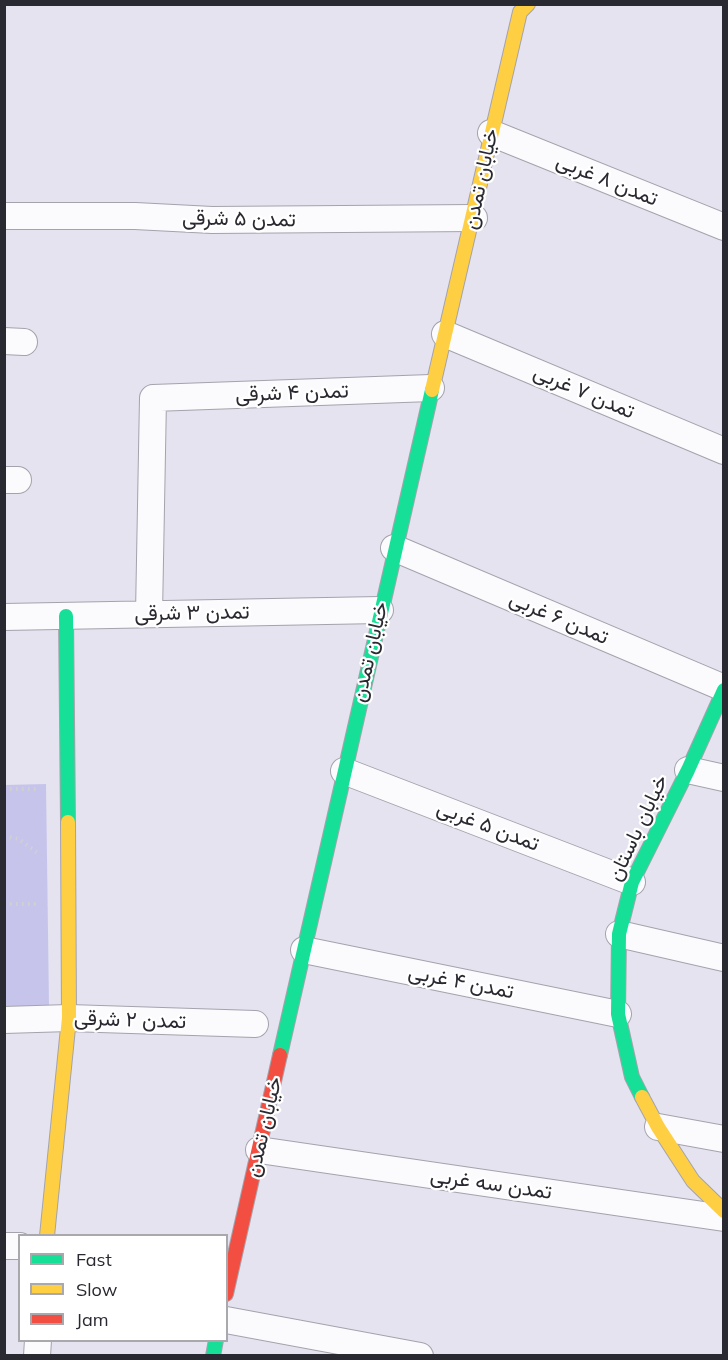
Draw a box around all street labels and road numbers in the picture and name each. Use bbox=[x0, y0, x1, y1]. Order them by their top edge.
street label: خیابان تمدن bbox=[458, 126, 504, 232]
street label: تمدن ۸ غربی bbox=[552, 148, 662, 212]
street label: تمدن ۵ شرقی bbox=[182, 205, 296, 233]
street label: تمدن ۷ غربی bbox=[530, 359, 638, 425]
street label: تمدن ۴ شرقی bbox=[235, 378, 349, 408]
street label: تمدن ۶ غربی bbox=[506, 586, 612, 650]
street label: تمدن ۳ شرقی bbox=[134, 599, 250, 627]
street label: خیابان تمدن bbox=[346, 599, 394, 705]
street label: خیابان باستان bbox=[602, 771, 674, 885]
street label: تمدن ۵ غربی bbox=[433, 795, 543, 857]
street label: تمدن ۴ غربی bbox=[406, 959, 516, 1005]
street label: تمدن ۲ شرقی bbox=[73, 1005, 187, 1035]
street label: خیابان تمدن bbox=[240, 1074, 288, 1180]
street label: تمدن سه غربی bbox=[429, 1163, 553, 1205]

